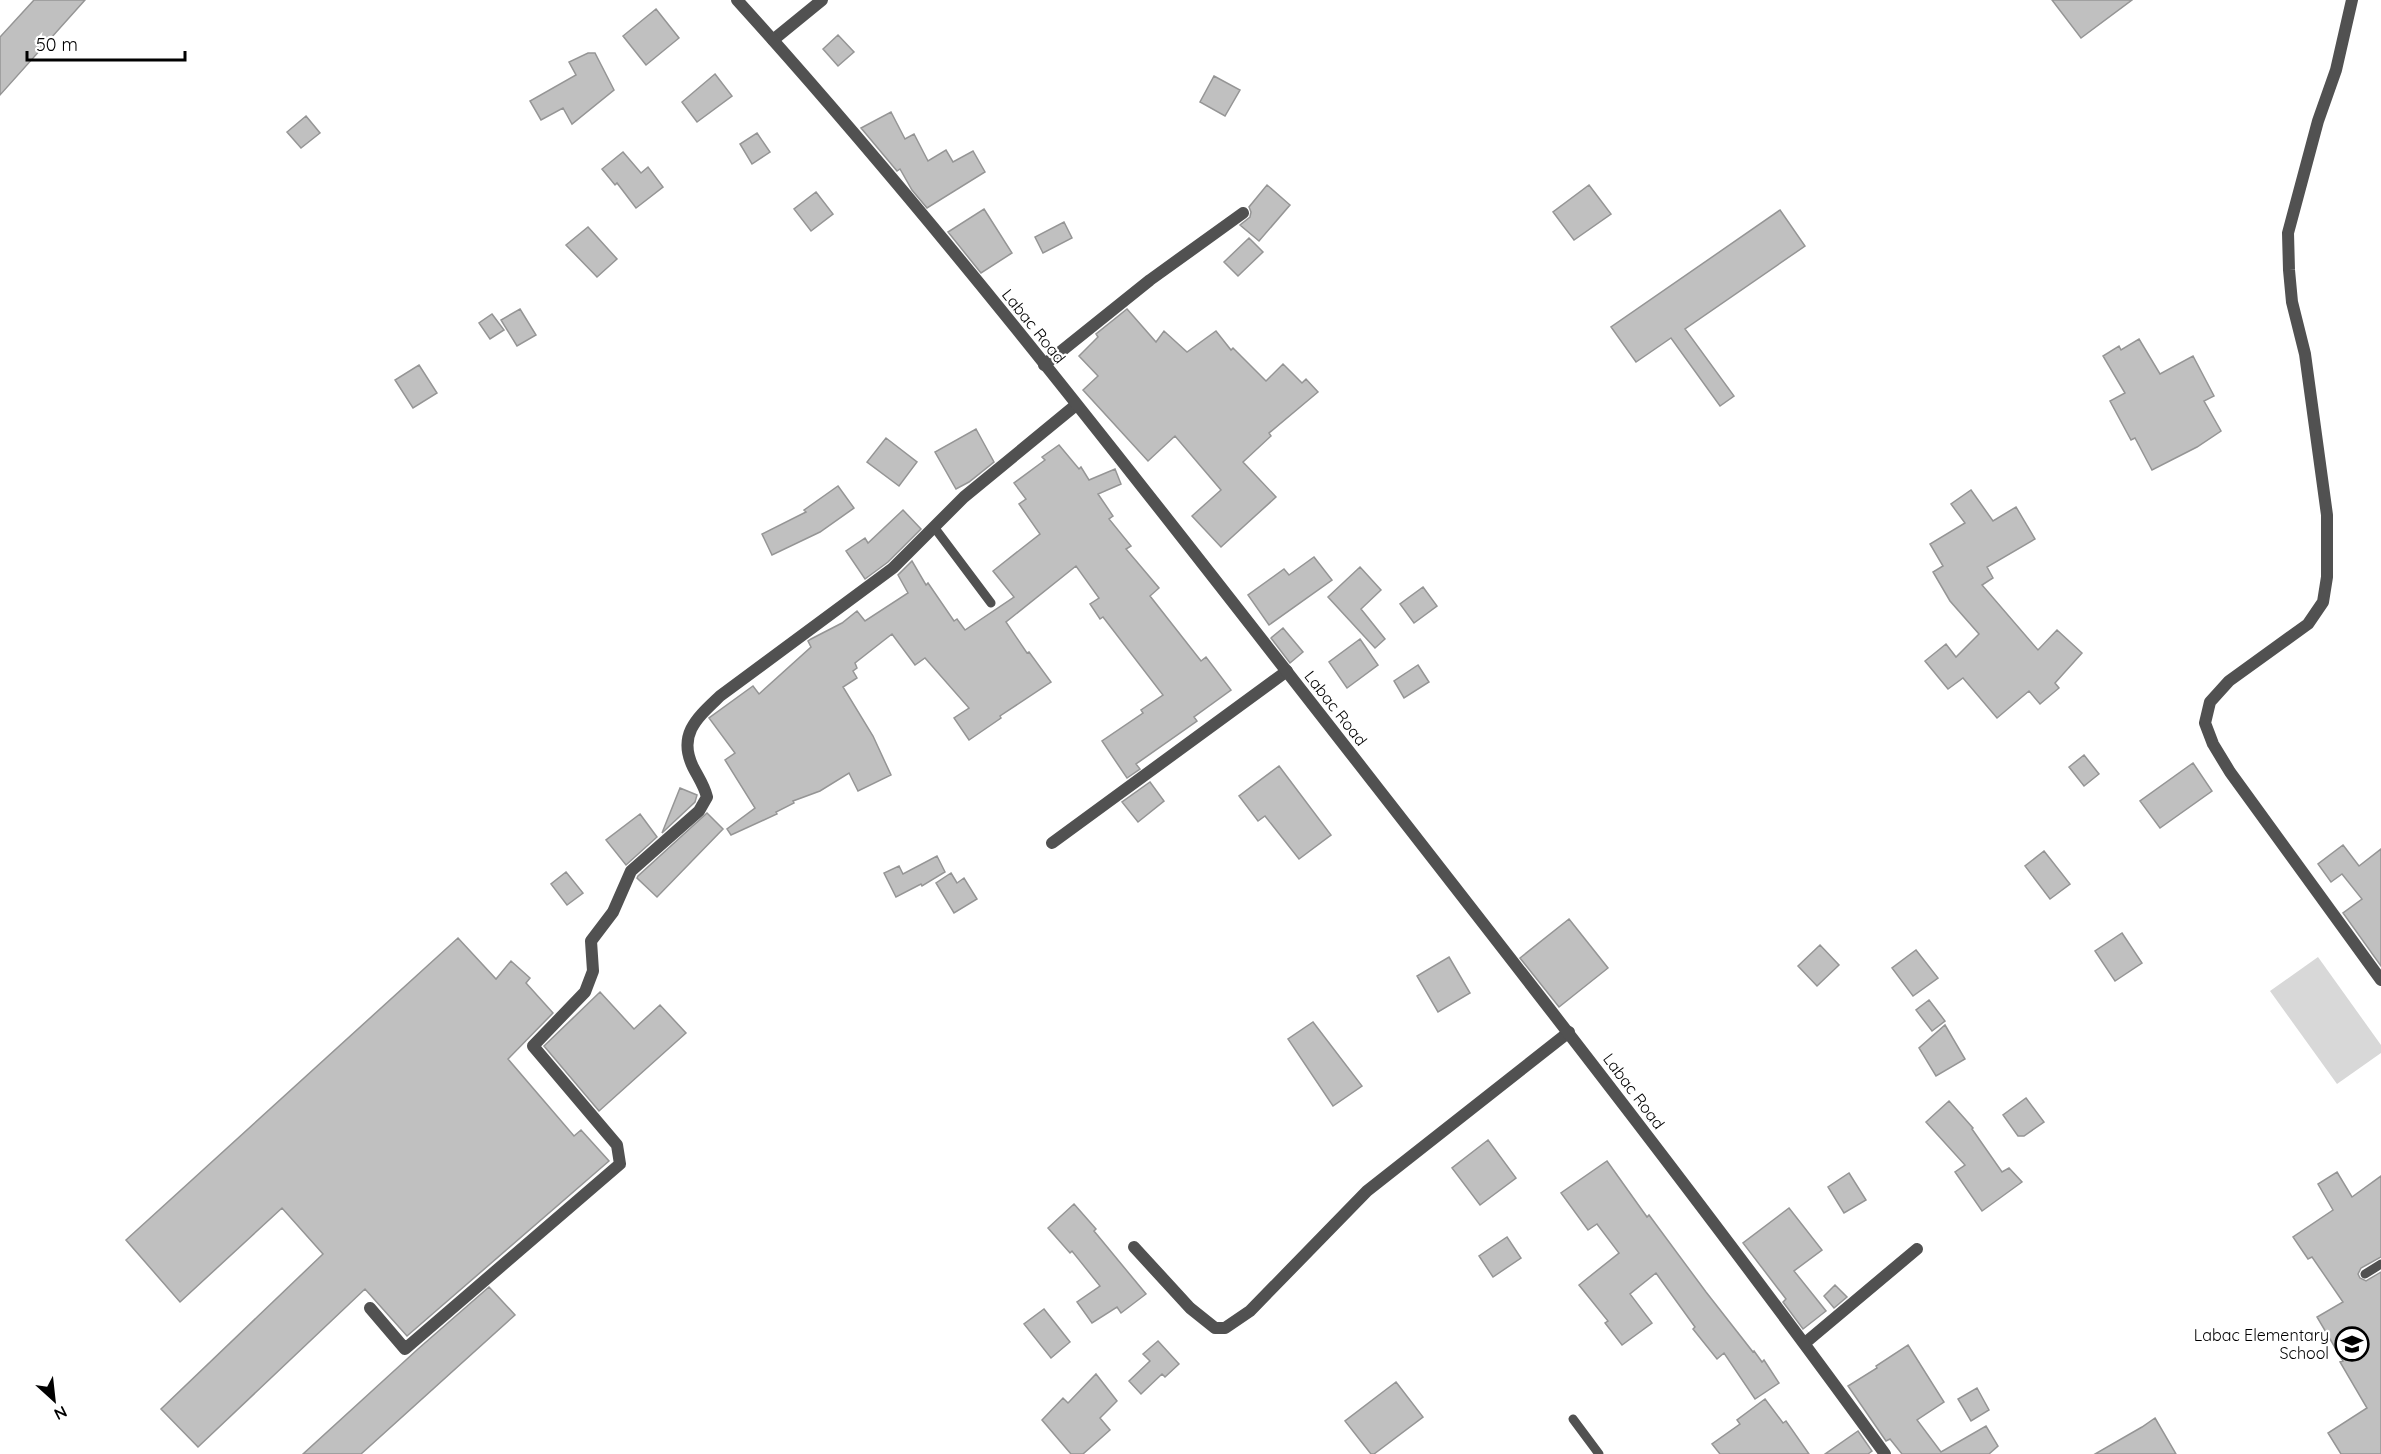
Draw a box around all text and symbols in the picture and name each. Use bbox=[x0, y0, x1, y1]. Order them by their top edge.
scale bar bbox=[27, 24, 184, 62]
text: 50 m bbox=[36, 33, 78, 56]
street label: Labac Road bbox=[998, 285, 1070, 367]
street label: Labac Road bbox=[1300, 666, 1372, 750]
street label: Labac Road bbox=[1599, 1049, 1669, 1133]
place label: Labac Elementary School bbox=[2194, 1325, 2329, 1363]
school or university icon: Labac Elementary School bbox=[2334, 1326, 2370, 1362]
north arrow bbox=[24, 1370, 84, 1430]
text: N bbox=[51, 1402, 71, 1425]

